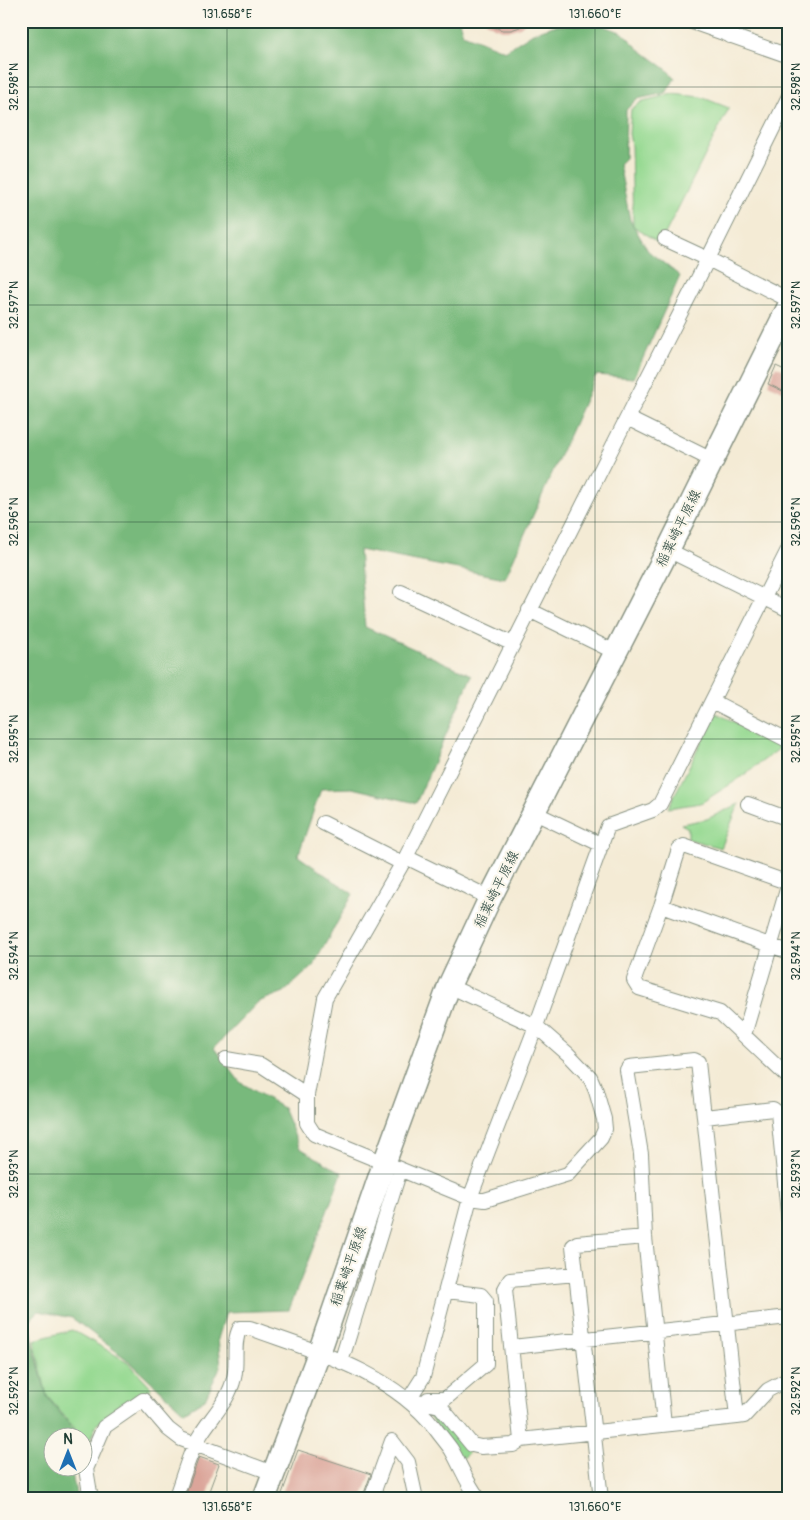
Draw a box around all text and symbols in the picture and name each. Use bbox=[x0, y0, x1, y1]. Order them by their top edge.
text: 131.658°E bbox=[202, 7, 252, 22]
text: 131.660°E bbox=[569, 7, 621, 22]
text: 32.598°N bbox=[7, 63, 22, 111]
text: 32.598°N bbox=[789, 63, 804, 111]
text: 32.597°N bbox=[7, 281, 22, 329]
text: 32.597°N bbox=[789, 281, 804, 329]
street label: 稲葉崎平原線 bbox=[652, 487, 705, 570]
text: 32.596°N bbox=[7, 497, 22, 547]
text: 32.596°N bbox=[789, 497, 804, 547]
text: 32.595°N bbox=[7, 715, 22, 763]
text: 32.595°N bbox=[789, 715, 804, 763]
street label: 稲葉崎平原線 bbox=[470, 848, 523, 931]
text: 32.594°N bbox=[7, 931, 22, 981]
text: 32.594°N bbox=[789, 931, 804, 981]
text: 32.593°N bbox=[7, 1150, 22, 1198]
text: 32.593°N bbox=[789, 1150, 804, 1198]
street label: 稲葉崎平原線 bbox=[327, 1224, 370, 1309]
text: 32.592°N bbox=[7, 1367, 22, 1415]
text: 32.592°N bbox=[789, 1367, 804, 1415]
north arrow bbox=[42, 1428, 92, 1478]
text: N bbox=[63, 1431, 73, 1448]
text: 131.658°E bbox=[202, 1500, 252, 1515]
text: 131.660°E bbox=[569, 1500, 621, 1515]

